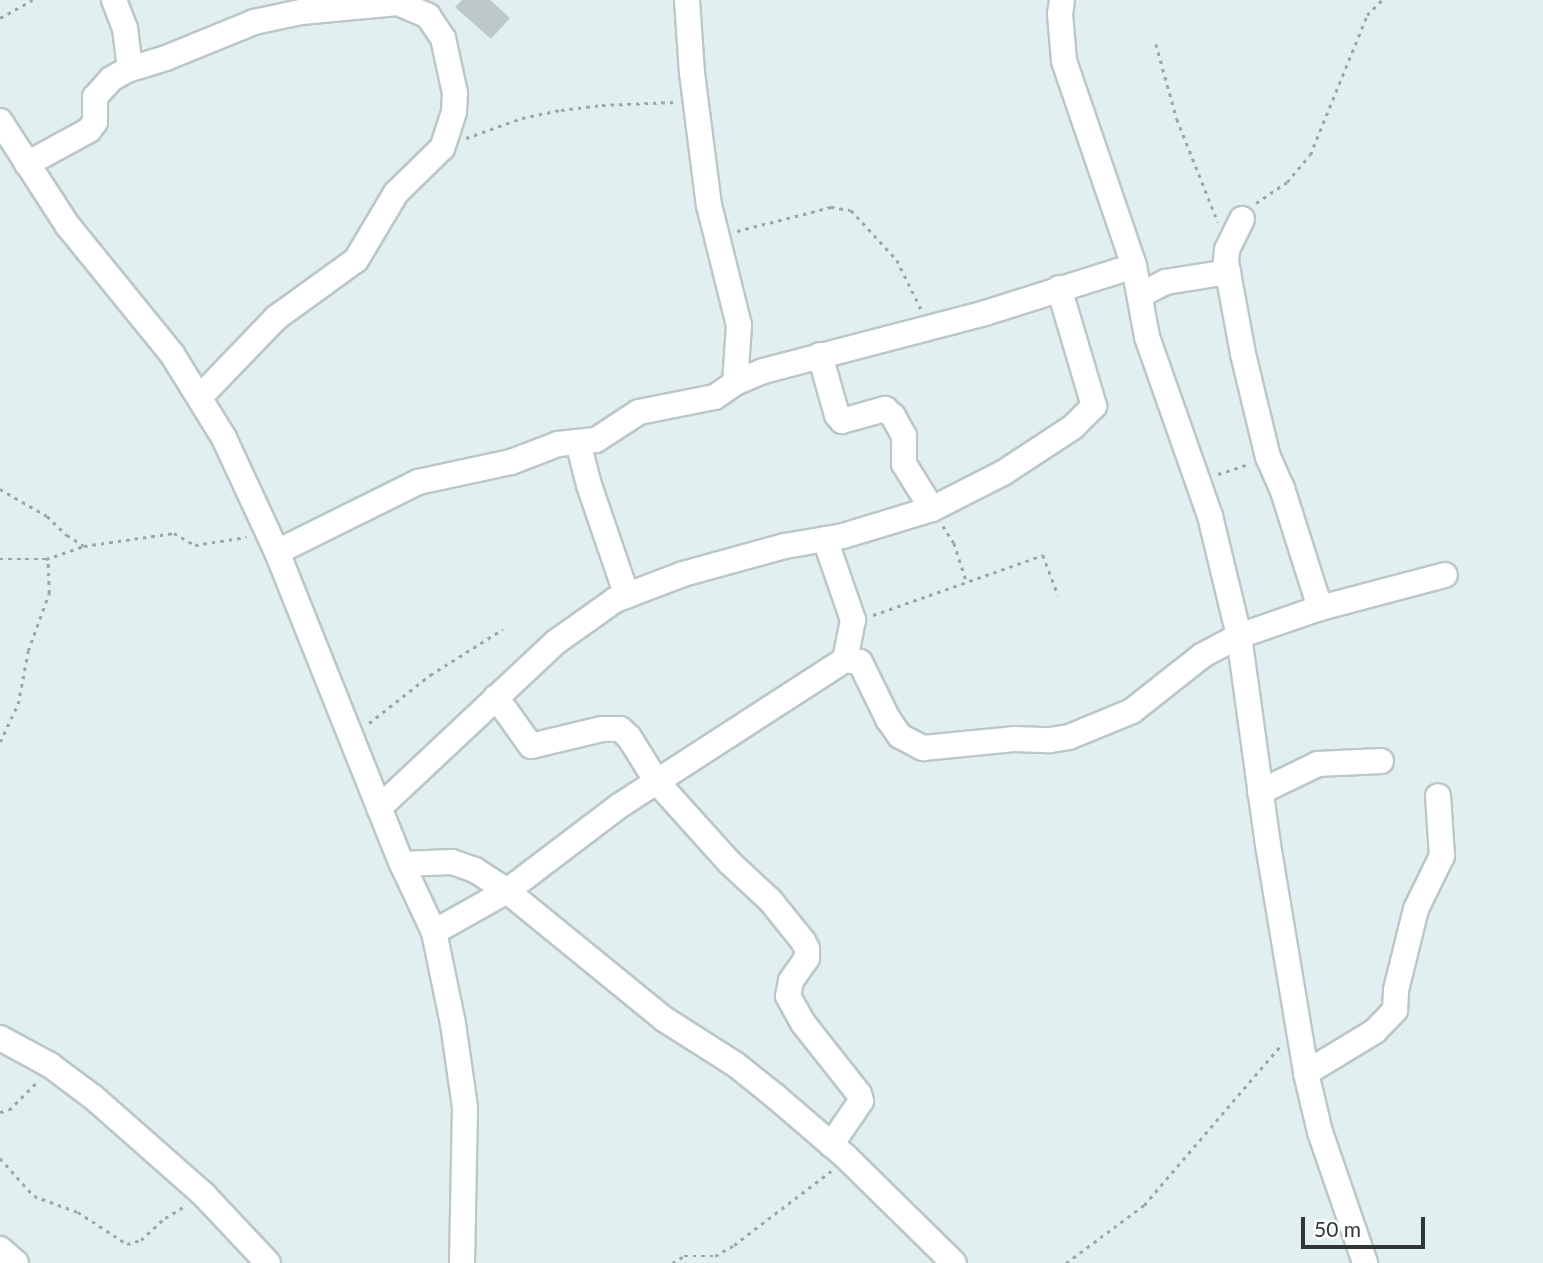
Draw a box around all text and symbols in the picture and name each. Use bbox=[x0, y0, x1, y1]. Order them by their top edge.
scale bar bbox=[1305, 1204, 1429, 1248]
text: 50 m bbox=[1314, 1216, 1361, 1241]

